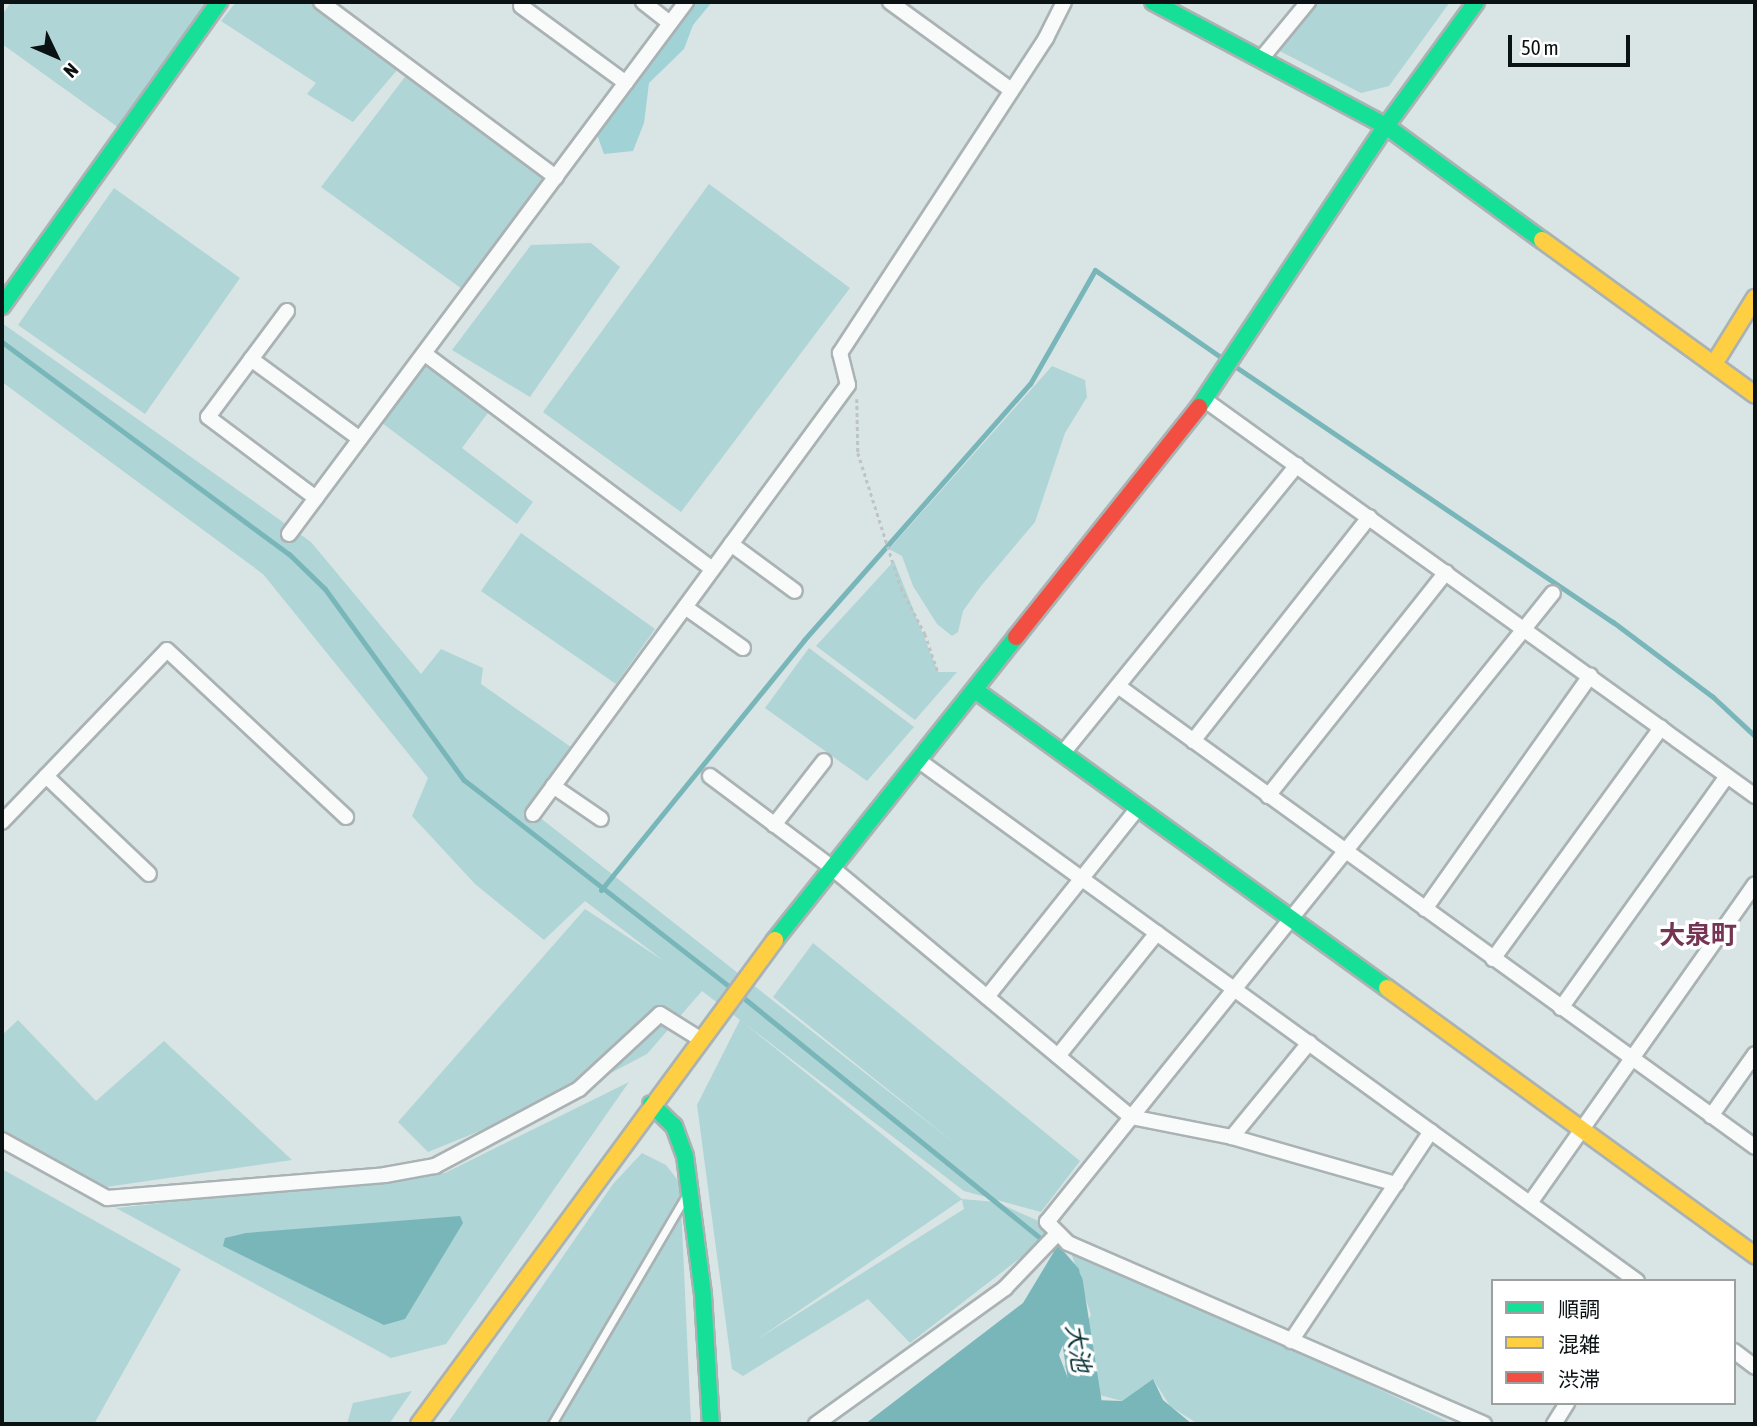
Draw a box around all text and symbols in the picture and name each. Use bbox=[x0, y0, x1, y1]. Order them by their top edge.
north arrow bbox=[21, 21, 91, 91]
scale bar bbox=[1512, 21, 1634, 65]
text: 50 m bbox=[1521, 35, 1559, 59]
text: N bbox=[59, 59, 83, 82]
district label: 大泉町 bbox=[1659, 920, 1737, 952]
legend bbox=[1491, 1279, 1736, 1405]
text: 順調 bbox=[1558, 1297, 1600, 1321]
water label: 大池 bbox=[1060, 1322, 1096, 1374]
text: 混雑 bbox=[1558, 1332, 1600, 1356]
text: 渋滞 bbox=[1558, 1367, 1600, 1391]

